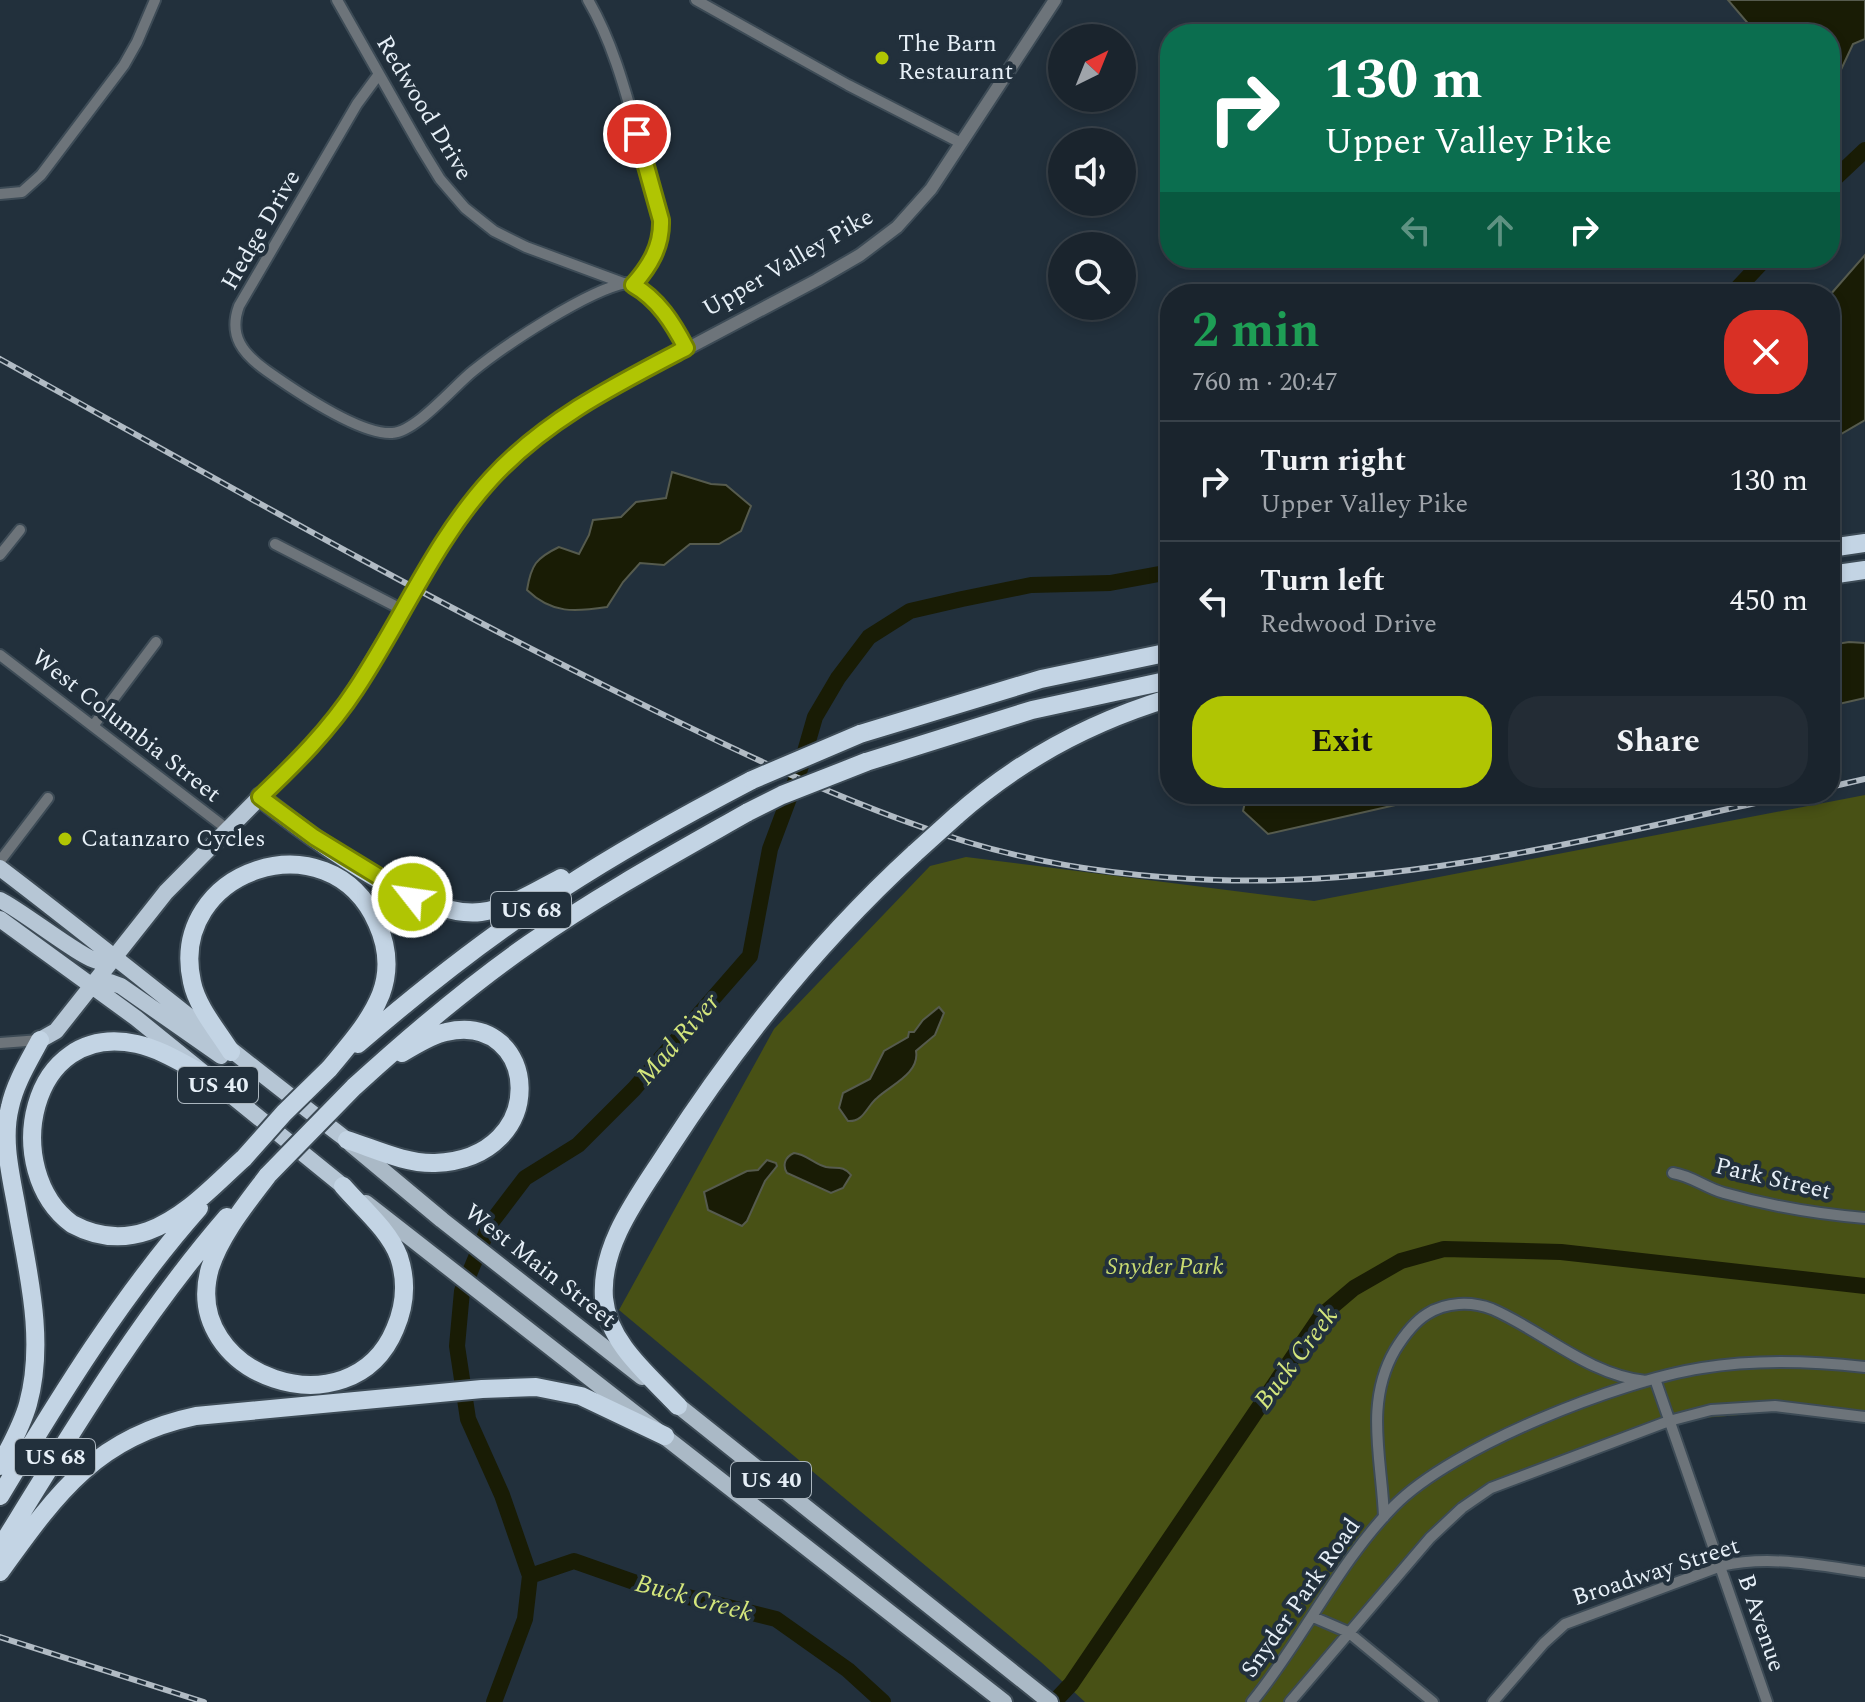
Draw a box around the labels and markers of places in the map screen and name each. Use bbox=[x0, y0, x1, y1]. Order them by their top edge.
place label: The Barn Restaurant bbox=[898, 26, 1013, 90]
marker: The Barn Restaurant bbox=[873, 49, 891, 67]
pin bbox=[603, 100, 671, 168]
place label: Catanzaro Cycles bbox=[81, 821, 266, 857]
marker: Catanzaro Cycles bbox=[56, 830, 74, 848]

